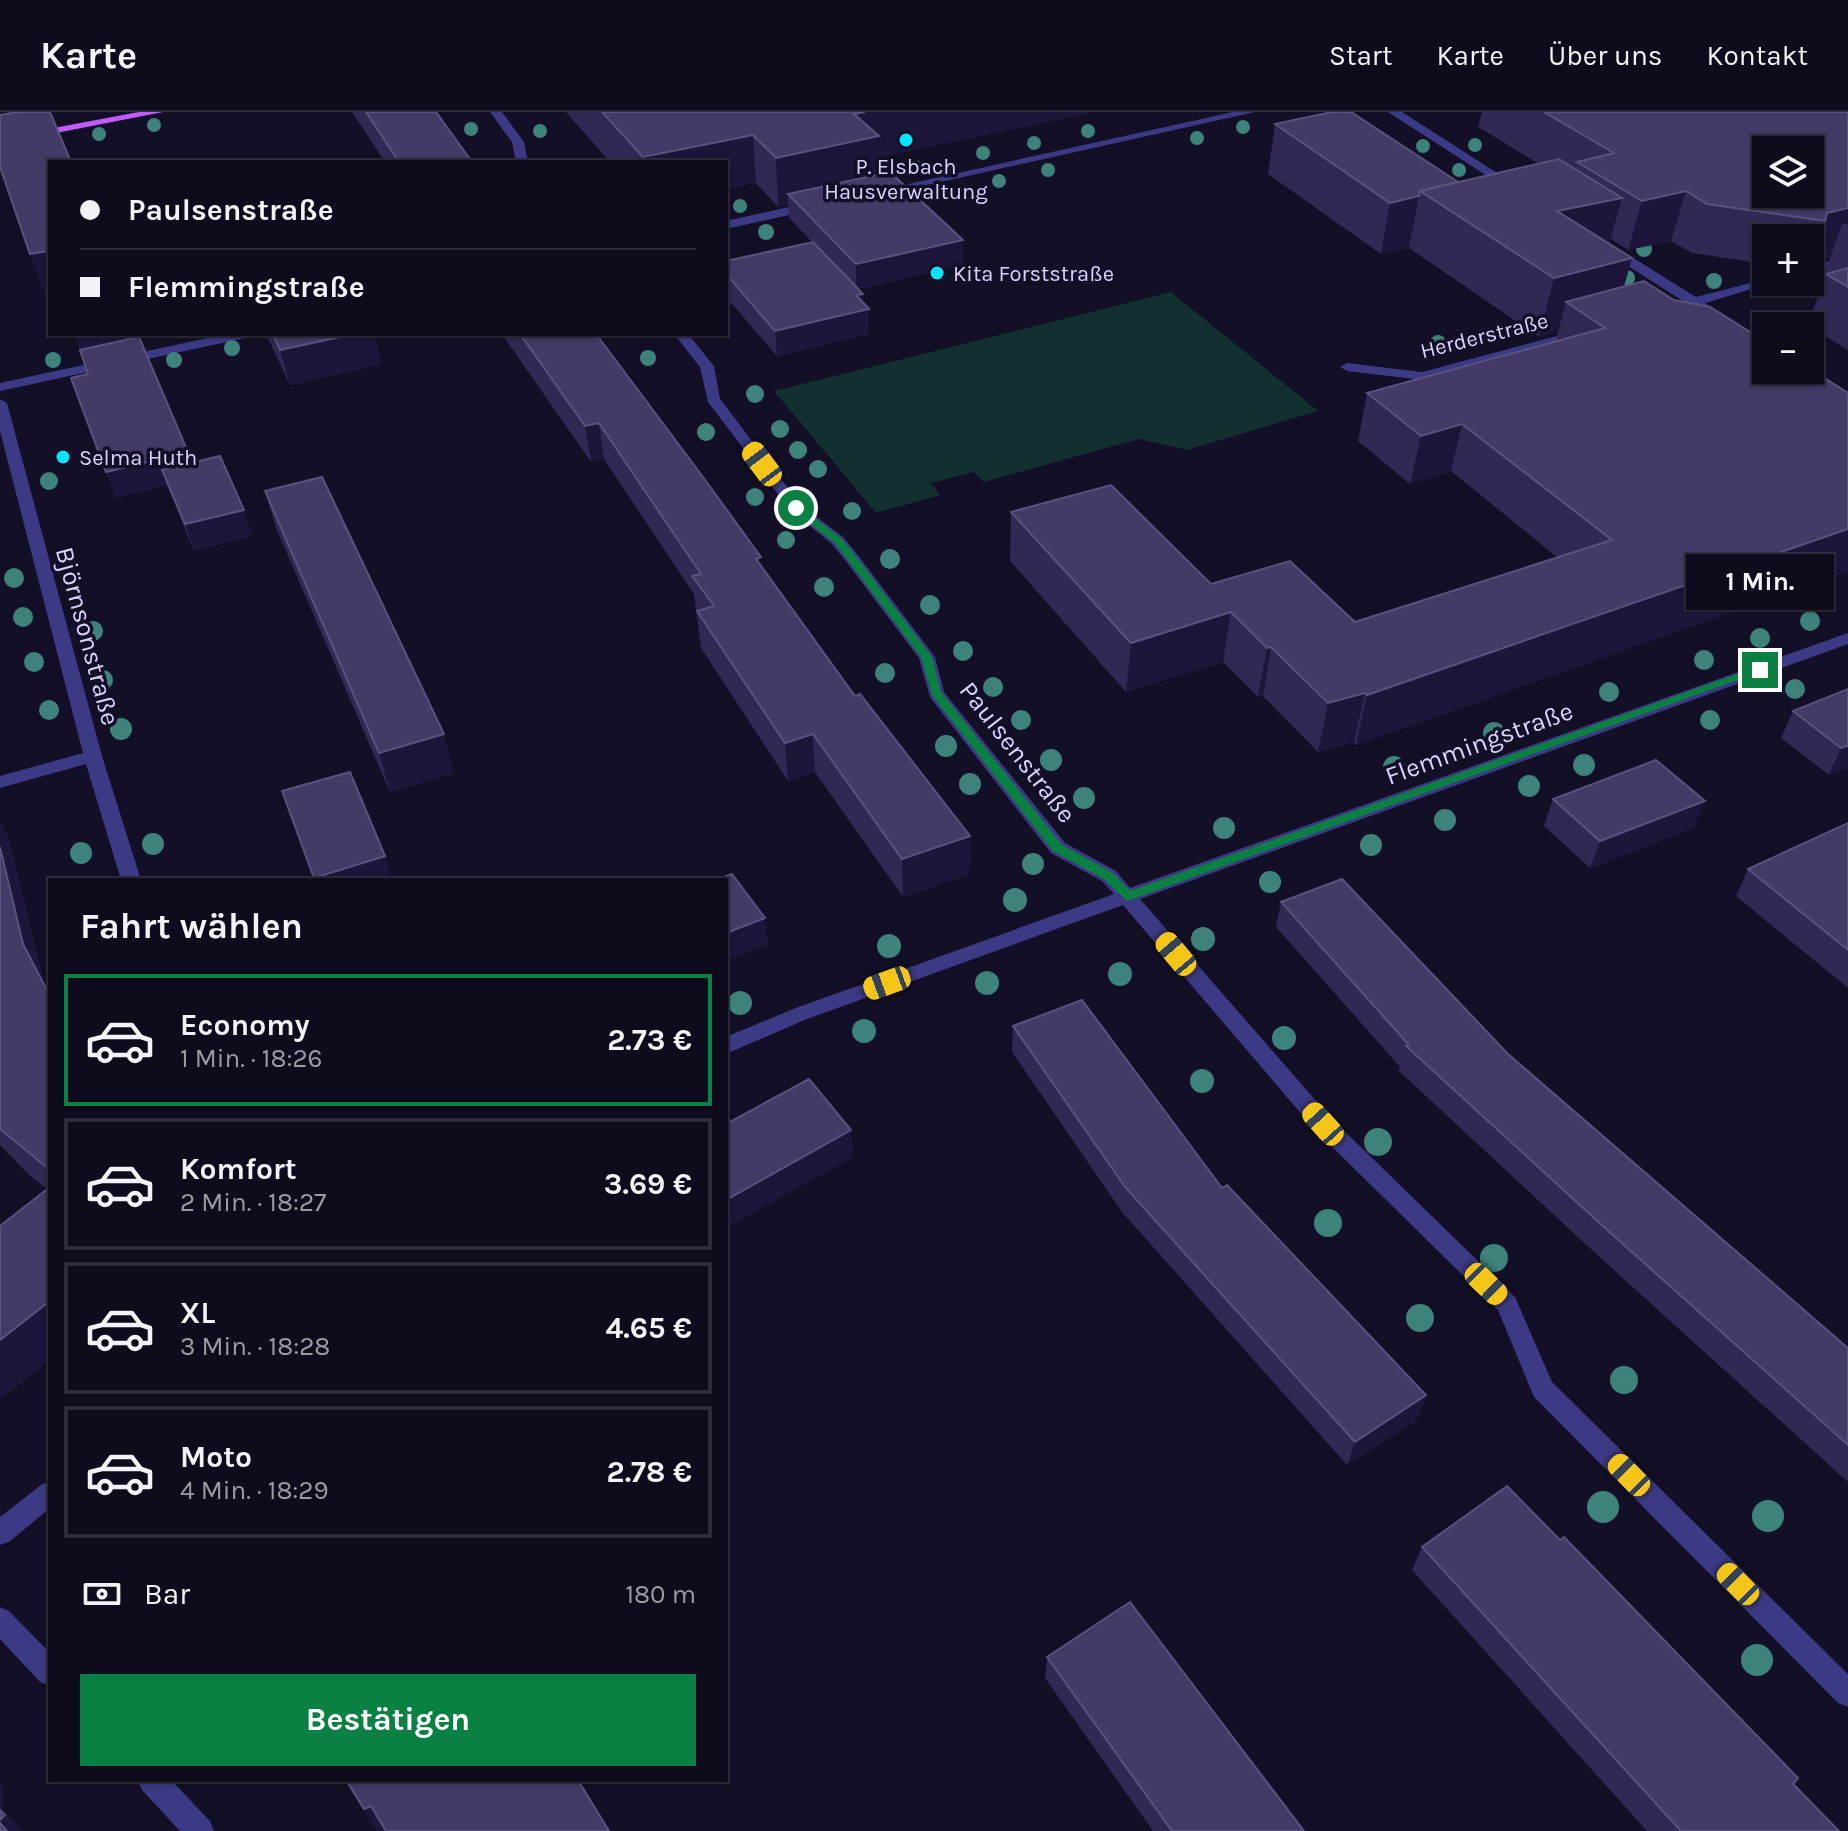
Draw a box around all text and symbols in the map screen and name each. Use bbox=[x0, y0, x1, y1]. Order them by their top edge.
text: Karte bbox=[40, 33, 137, 78]
text: Start bbox=[1329, 39, 1392, 72]
text: Karte bbox=[1436, 39, 1504, 72]
text: Über uns bbox=[1548, 39, 1663, 72]
text: Kontakt bbox=[1707, 39, 1808, 72]
marker: P. Elsbach Hausverwaltung bbox=[897, 131, 915, 149]
map controls bbox=[1752, 136, 1824, 384]
button: layers bbox=[1752, 136, 1824, 208]
place label: P. Elsbach Hausverwaltung bbox=[824, 154, 988, 205]
text: Paulsenstraße bbox=[128, 192, 334, 228]
button: + bbox=[1752, 224, 1824, 296]
place label: Kita Forststraße bbox=[953, 261, 1114, 287]
marker: Kita Forststraße bbox=[928, 264, 946, 282]
text: Flemmingstraße bbox=[128, 269, 365, 305]
street label: Herderstraße bbox=[1418, 308, 1551, 364]
button: − bbox=[1752, 312, 1824, 384]
car bbox=[738, 438, 786, 490]
place label: Selma Huth bbox=[79, 445, 197, 471]
marker: Selma Huth bbox=[54, 448, 72, 466]
route start bbox=[778, 490, 814, 526]
street label: Björnsonstraße bbox=[49, 543, 126, 729]
callout: 1 Min. bbox=[1686, 554, 1834, 610]
text: 1 Min. bbox=[1726, 566, 1794, 597]
route end bbox=[1742, 652, 1778, 688]
street label: Paulsenstraße bbox=[953, 675, 1082, 829]
street label: Flemmingstraße bbox=[1381, 695, 1577, 792]
text: Fahrt wählen bbox=[80, 905, 303, 947]
car bbox=[1151, 928, 1201, 980]
car bbox=[860, 964, 914, 1002]
icon: car bbox=[84, 1004, 156, 1076]
text: Economy bbox=[180, 1007, 310, 1043]
text: 2.73 € bbox=[607, 1022, 692, 1058]
text: 1 Min. · 18:26 bbox=[180, 1043, 322, 1074]
car bbox=[1298, 1098, 1348, 1150]
icon: car bbox=[84, 1148, 156, 1220]
text: Komfort bbox=[180, 1151, 297, 1187]
text: 3.69 € bbox=[604, 1166, 692, 1202]
text: 2 Min. · 18:27 bbox=[180, 1187, 326, 1218]
car bbox=[1460, 1259, 1512, 1309]
icon: car bbox=[84, 1292, 156, 1364]
text: XL bbox=[180, 1295, 215, 1331]
text: 4.65 € bbox=[605, 1310, 692, 1346]
text: 3 Min. · 18:28 bbox=[180, 1331, 330, 1362]
icon: car bbox=[84, 1436, 156, 1508]
text: Moto bbox=[180, 1439, 252, 1475]
car bbox=[1604, 1450, 1654, 1500]
text: 2.78 € bbox=[606, 1454, 692, 1490]
text: 4 Min. · 18:29 bbox=[180, 1475, 329, 1506]
car bbox=[1713, 1559, 1763, 1609]
icon: cash bbox=[80, 1572, 124, 1616]
text: Bar bbox=[144, 1576, 190, 1612]
text: 180 m bbox=[626, 1579, 696, 1610]
button: Bestätigen bbox=[80, 1674, 696, 1766]

